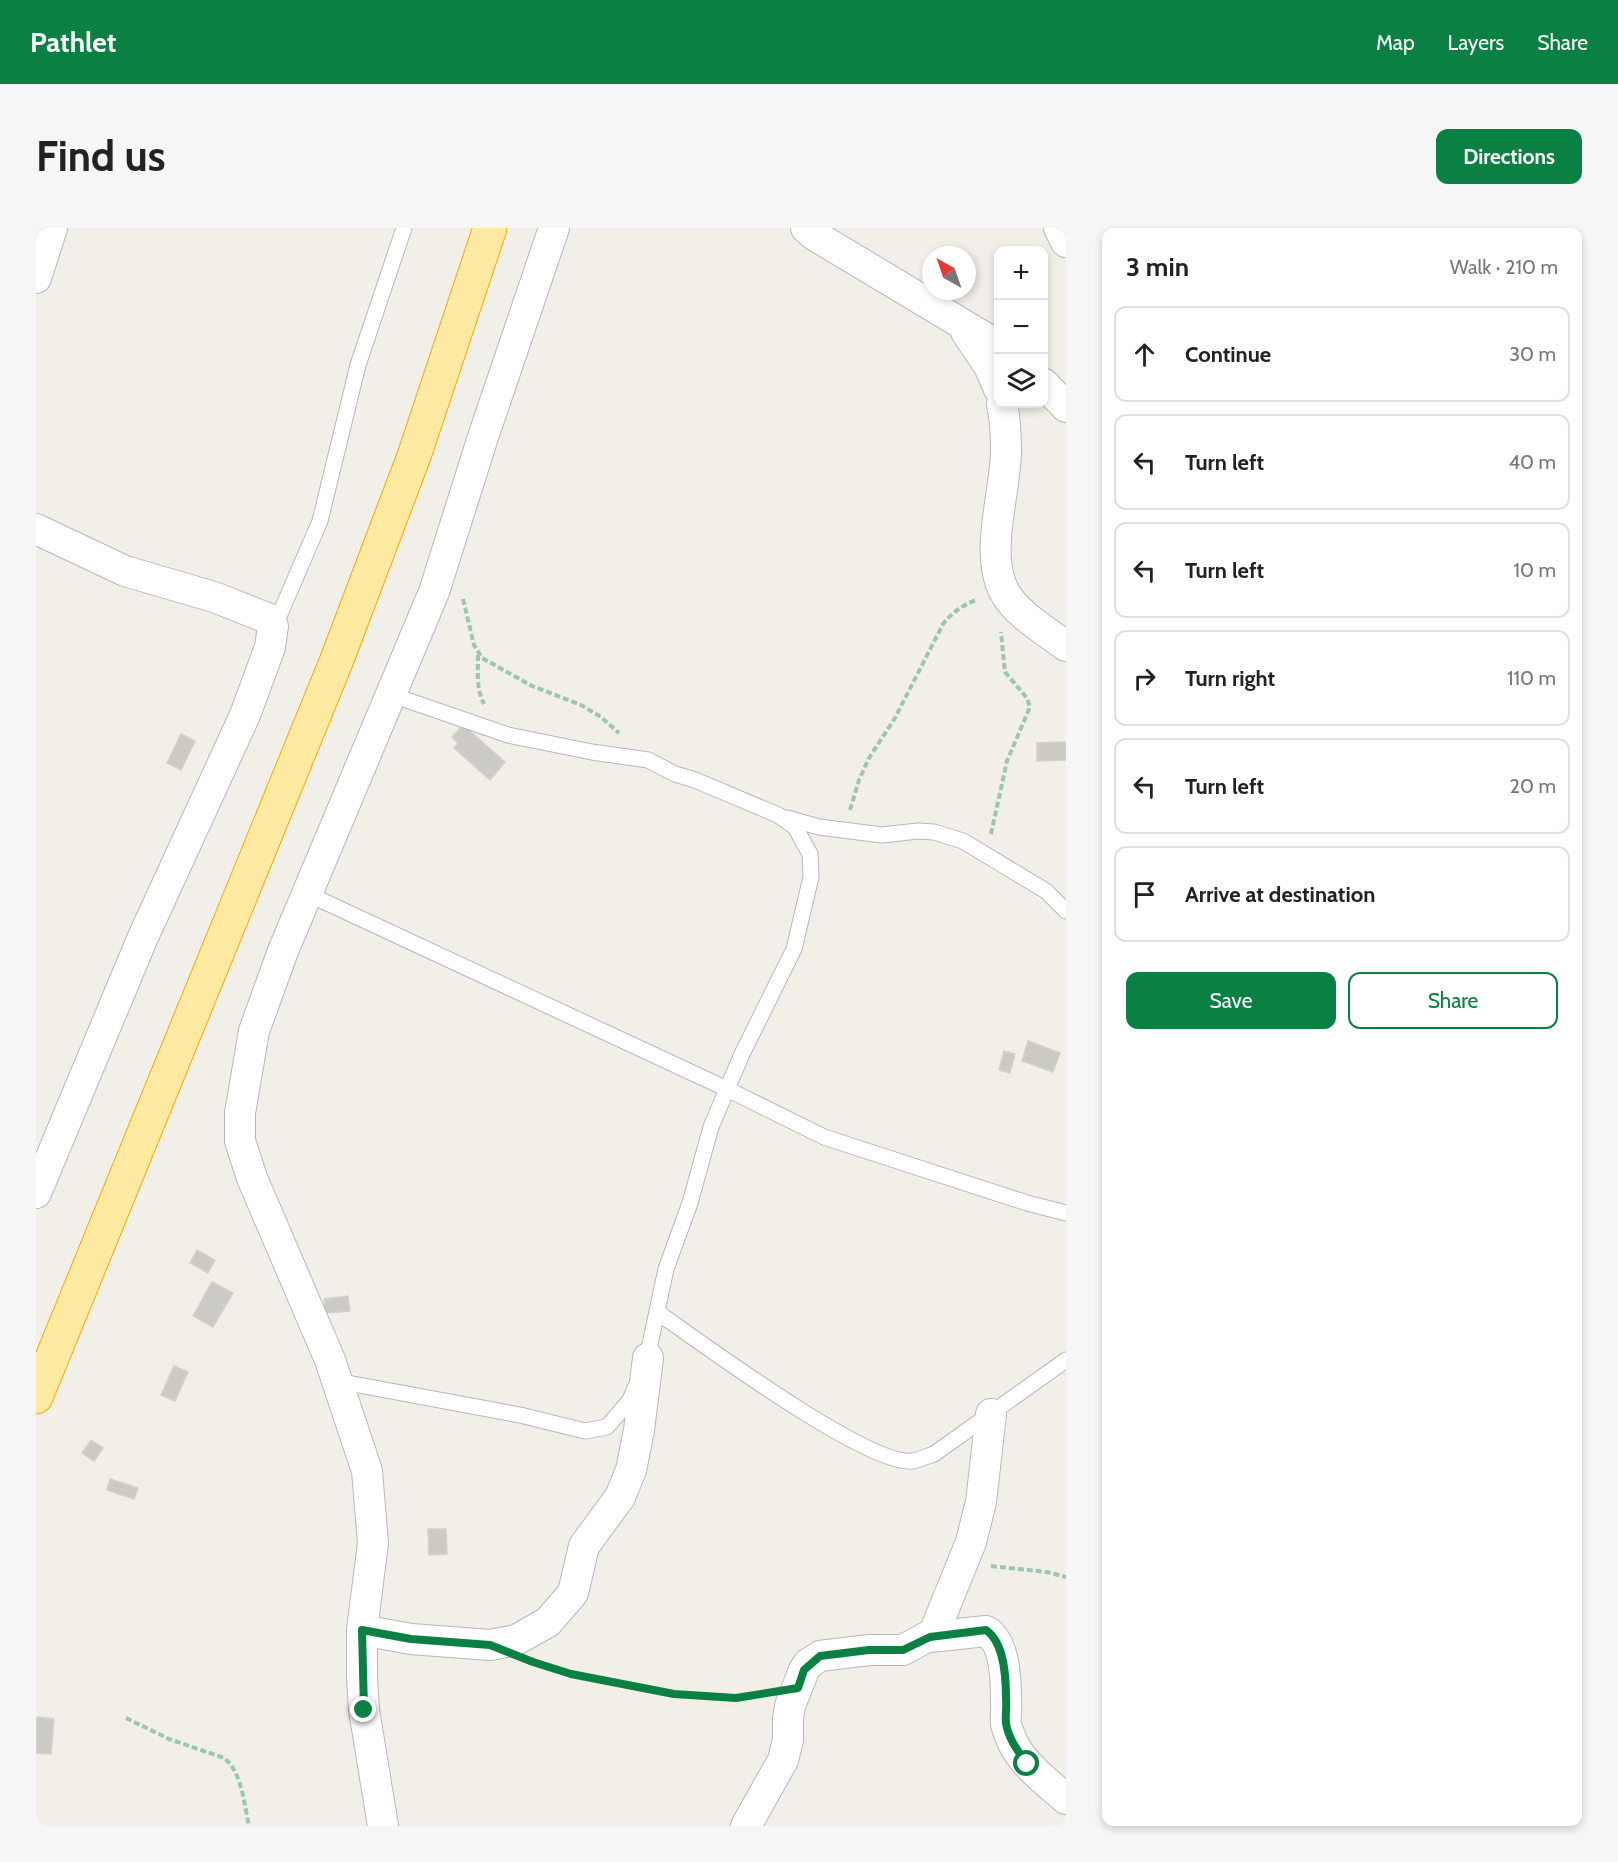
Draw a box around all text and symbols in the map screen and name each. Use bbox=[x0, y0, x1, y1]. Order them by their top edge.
text: Pathlet bbox=[30, 25, 116, 59]
text: Map bbox=[1376, 30, 1415, 55]
text: Layers bbox=[1448, 30, 1504, 55]
text: Share bbox=[1537, 30, 1588, 55]
button: Directions bbox=[1436, 129, 1582, 184]
text: Find us bbox=[36, 130, 165, 182]
north arrow bbox=[922, 246, 976, 300]
map controls bbox=[994, 246, 1048, 408]
button: + bbox=[994, 246, 1048, 300]
text: 3 min bbox=[1126, 251, 1189, 283]
text: Walk · 210 m bbox=[1450, 255, 1558, 279]
button: − bbox=[994, 300, 1048, 354]
icon: ahead bbox=[1128, 338, 1161, 371]
text: Continue bbox=[1185, 341, 1271, 368]
text: 30 m bbox=[1509, 342, 1556, 366]
button: layers bbox=[994, 354, 1048, 408]
icon: left bbox=[1128, 446, 1161, 479]
text: Turn left bbox=[1185, 449, 1264, 476]
text: 40 m bbox=[1508, 450, 1556, 474]
icon: left bbox=[1128, 554, 1161, 587]
text: Turn left bbox=[1185, 557, 1264, 584]
text: 10 m bbox=[1513, 558, 1556, 582]
icon: right bbox=[1128, 662, 1161, 695]
text: Turn right bbox=[1185, 665, 1275, 692]
text: 110 m bbox=[1507, 666, 1556, 690]
icon: left bbox=[1128, 770, 1161, 803]
text: Turn left bbox=[1185, 773, 1264, 800]
text: 20 m bbox=[1510, 774, 1556, 798]
icon: arrive bbox=[1128, 878, 1161, 911]
text: Arrive at destination bbox=[1185, 881, 1375, 908]
button: Save bbox=[1126, 972, 1336, 1029]
button: Share bbox=[1348, 972, 1558, 1029]
route end bbox=[350, 1696, 376, 1722]
route start bbox=[1013, 1750, 1039, 1776]

